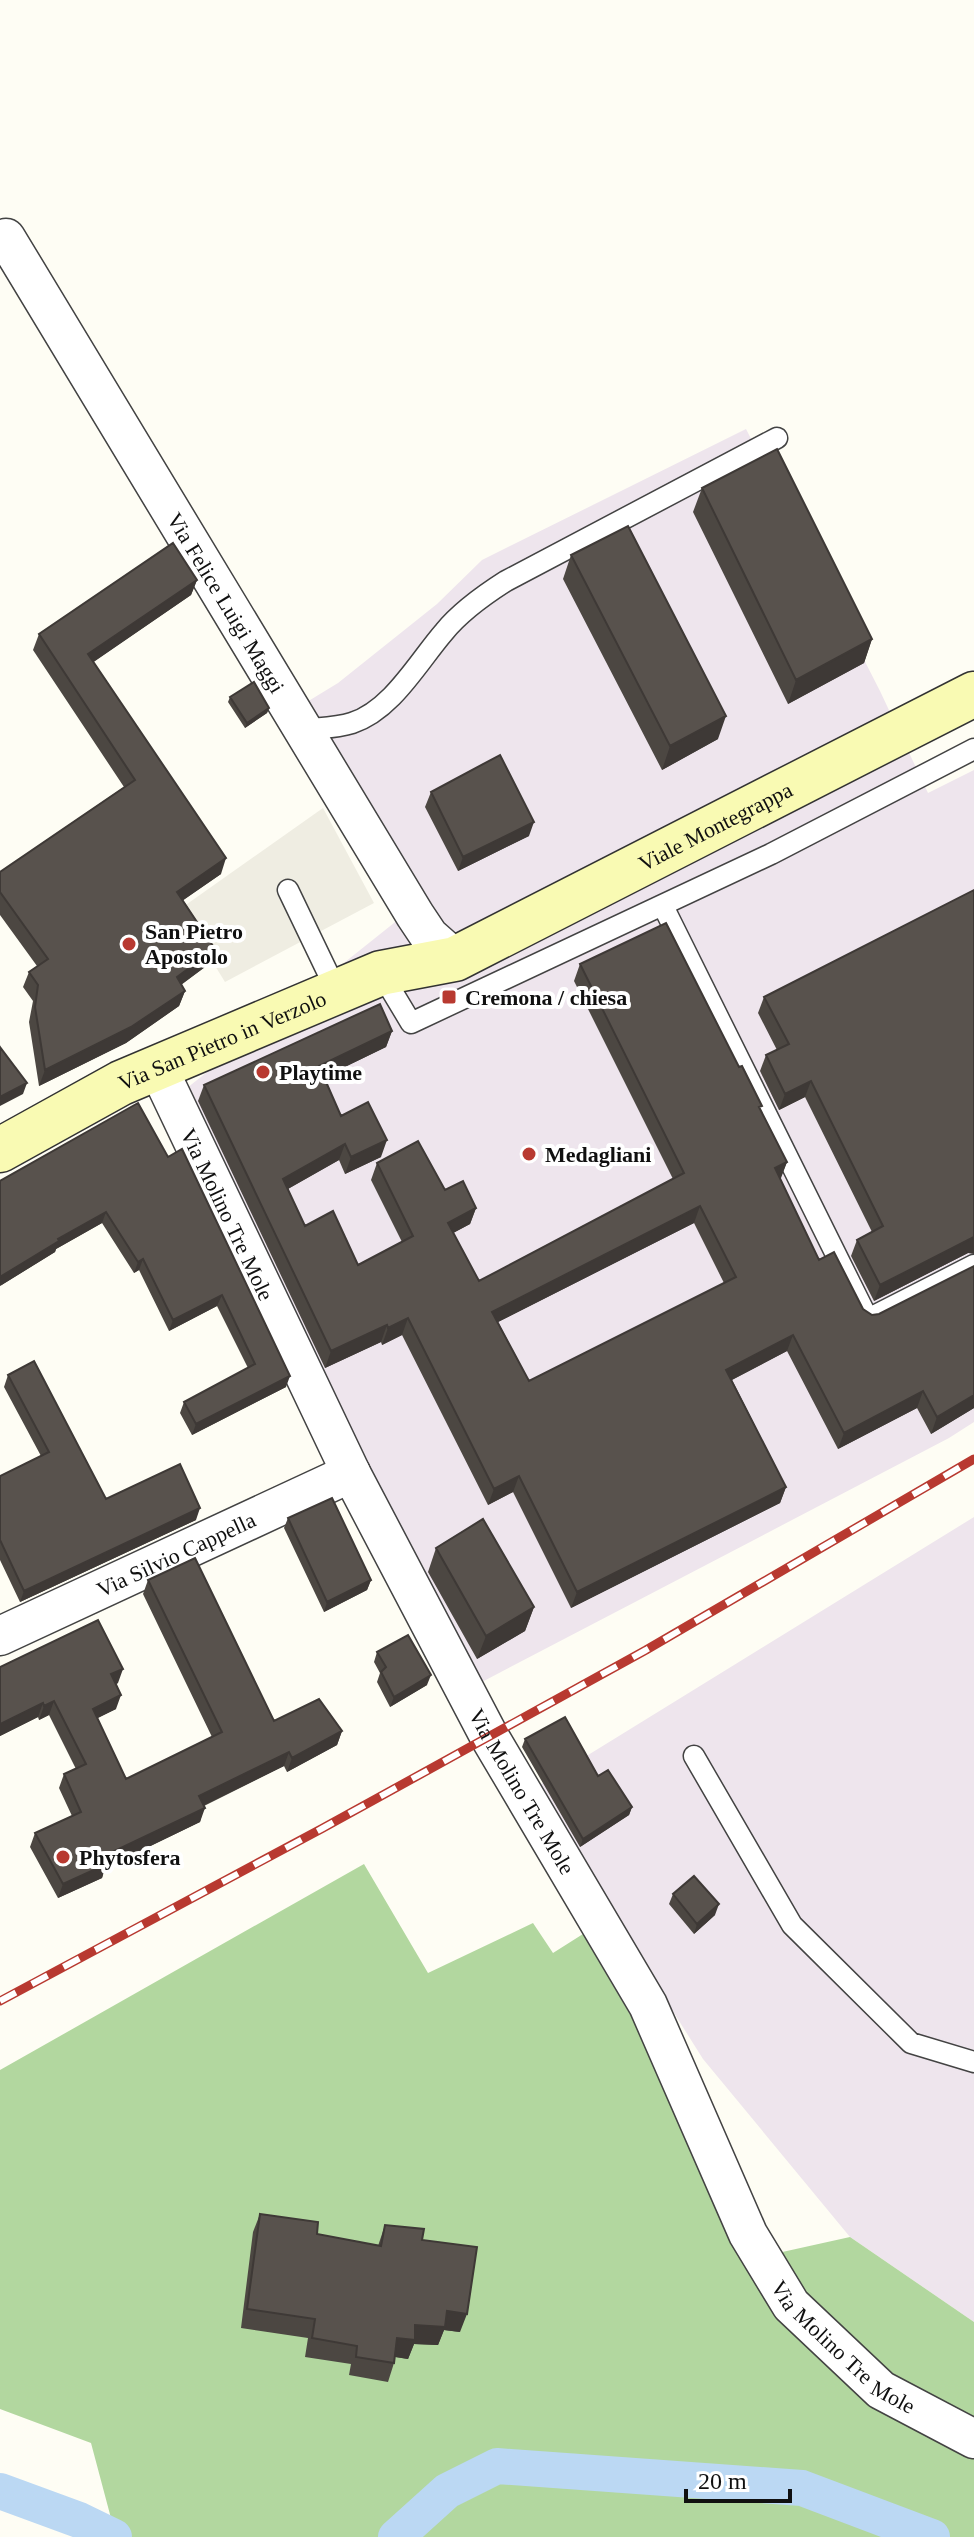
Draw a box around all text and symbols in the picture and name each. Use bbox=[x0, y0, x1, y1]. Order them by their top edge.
street label: Via Felice Luigi Maggi bbox=[162, 508, 290, 697]
street label: Viale Montegrappa bbox=[634, 777, 797, 876]
place label: San Pietro Apostolo bbox=[145, 919, 243, 969]
marker: San Pietro Apostolo bbox=[120, 935, 138, 953]
place label: Cremona / chiesa bbox=[465, 985, 627, 1010]
street label: Via San Pietro in Verzolo bbox=[115, 986, 330, 1096]
marker: Cremona / chiesa bbox=[440, 988, 458, 1006]
place label: Playtime bbox=[279, 1060, 362, 1085]
marker: Playtime bbox=[254, 1063, 272, 1081]
street label: Via Molino Tre Mole bbox=[176, 1124, 279, 1305]
place label: Medagliani bbox=[545, 1142, 651, 1167]
marker: Medagliani bbox=[520, 1145, 538, 1163]
street label: Via Silvio Cappella bbox=[93, 1507, 260, 1602]
street label: Via Molino Tre Mole bbox=[464, 1704, 580, 1879]
place label: Phytosfera bbox=[79, 1845, 180, 1870]
marker: Phytosfera bbox=[54, 1848, 72, 1866]
street label: Via Molino Tre Mole bbox=[766, 2276, 919, 2419]
scale bar bbox=[686, 2453, 790, 2503]
text: 20 m bbox=[698, 2468, 747, 2494]

